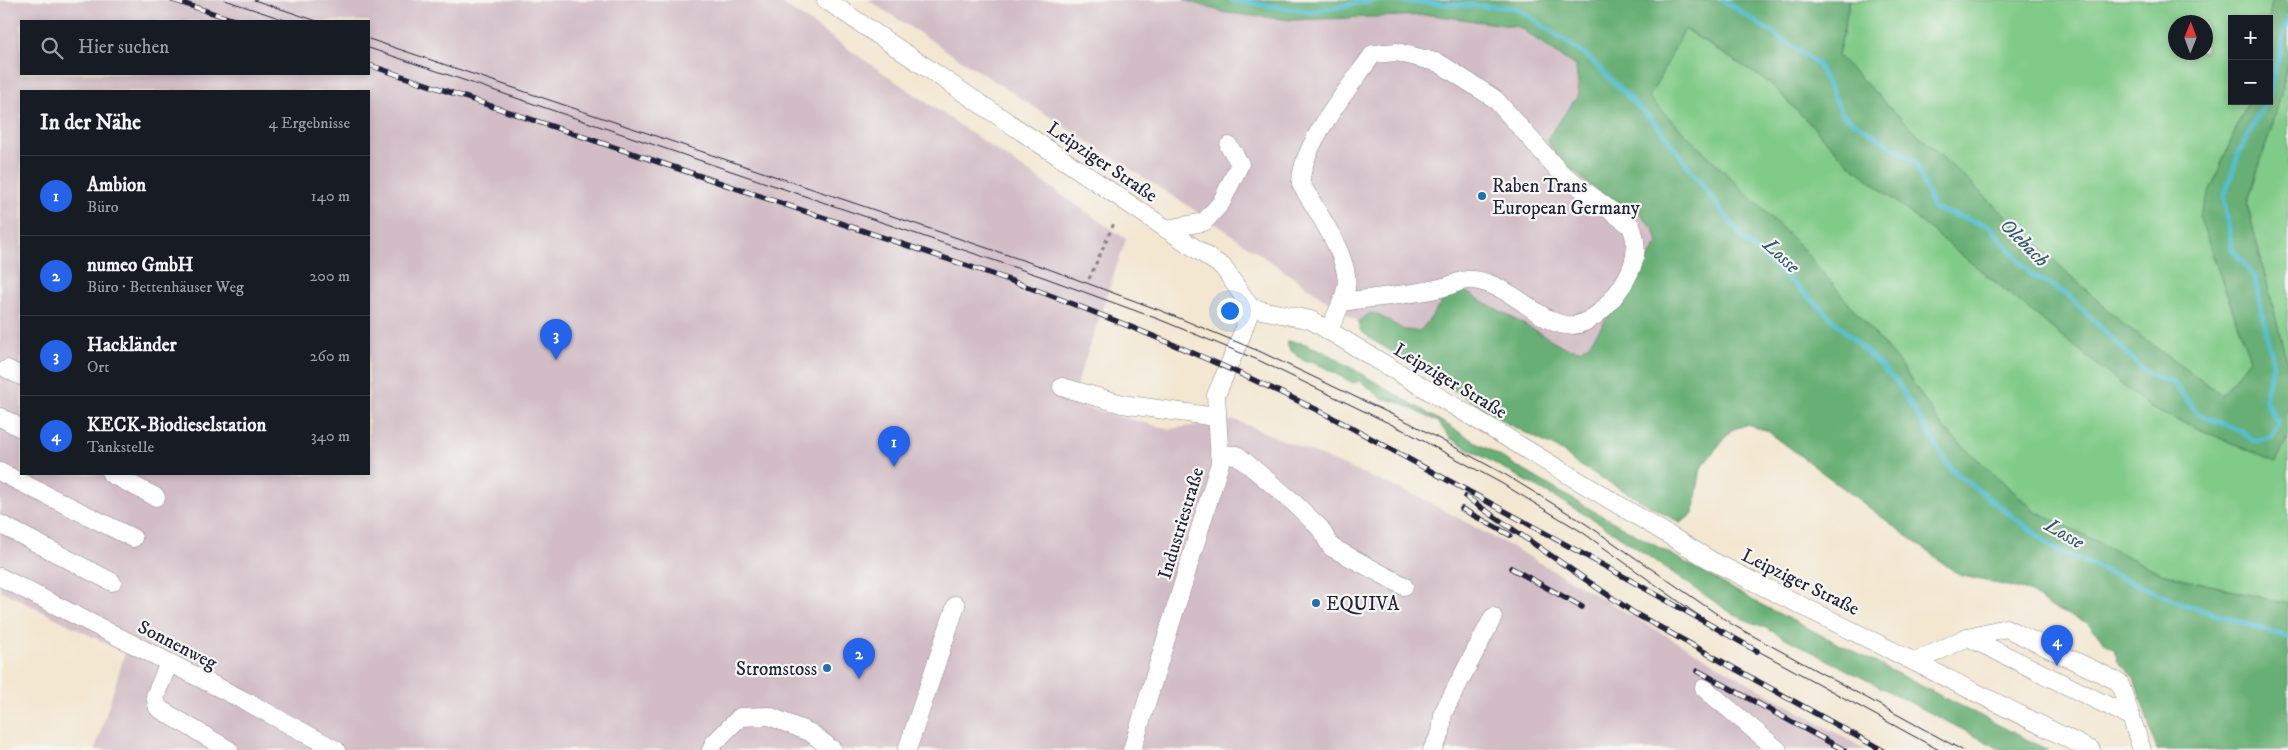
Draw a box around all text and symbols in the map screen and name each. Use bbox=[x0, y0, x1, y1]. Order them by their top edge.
north arrow bbox=[2168, 15, 2213, 60]
map controls bbox=[2228, 15, 2273, 105]
button: + bbox=[2228, 15, 2273, 60]
search box bbox=[20, 20, 370, 75]
icon: search bbox=[38, 34, 66, 62]
text: Hier suchen bbox=[78, 36, 169, 59]
button: − bbox=[2228, 60, 2273, 105]
text: In der Nähe bbox=[40, 110, 141, 136]
text: 4 Ergebnisse bbox=[268, 113, 350, 133]
street label: Leipziger Straße bbox=[1043, 117, 1162, 208]
text: Ambion bbox=[87, 174, 146, 197]
place label: Raben Trans European Germany bbox=[1492, 175, 1641, 220]
text: 1 bbox=[53, 186, 59, 206]
text: 140 m bbox=[311, 186, 350, 206]
marker: Raben Trans European Germany bbox=[1476, 190, 1488, 202]
text: Büro bbox=[87, 197, 119, 217]
water label: Olebach bbox=[1994, 213, 2054, 273]
water label: Losse bbox=[1757, 232, 1805, 280]
text: numeo GmbH bbox=[87, 254, 194, 277]
text: 2 bbox=[52, 266, 60, 286]
text: 200 m bbox=[309, 266, 350, 286]
text: Büro · Bettenhäuser Weg bbox=[87, 277, 244, 297]
your location bbox=[1217, 298, 1243, 324]
pin: 3 bbox=[540, 319, 572, 360]
text: Hackländer bbox=[87, 334, 177, 357]
street label: Leipziger Straße bbox=[1389, 338, 1511, 424]
text: 3 bbox=[53, 346, 59, 366]
text: 260 m bbox=[310, 346, 350, 366]
text: Ort bbox=[87, 357, 109, 377]
text: KECK-Biodieselstation bbox=[87, 414, 266, 437]
text: 4 bbox=[51, 426, 61, 446]
text: 340 m bbox=[311, 426, 350, 446]
pin: 1 bbox=[878, 426, 910, 467]
text: Tankstelle bbox=[87, 437, 154, 457]
street label: Industriestraße bbox=[1154, 465, 1209, 582]
water label: Losse bbox=[2039, 513, 2089, 556]
street label: Leipziger Straße bbox=[1738, 544, 1863, 621]
place label: EQUIVA bbox=[1326, 593, 1400, 616]
marker: EQUIVA bbox=[1310, 597, 1322, 609]
street label: Sonnenweg bbox=[134, 616, 221, 675]
pin: 4 bbox=[2041, 625, 2073, 666]
pin: 2 bbox=[843, 638, 875, 679]
place label: Stromstoss bbox=[736, 658, 817, 681]
marker: Stromstoss bbox=[821, 662, 833, 674]

